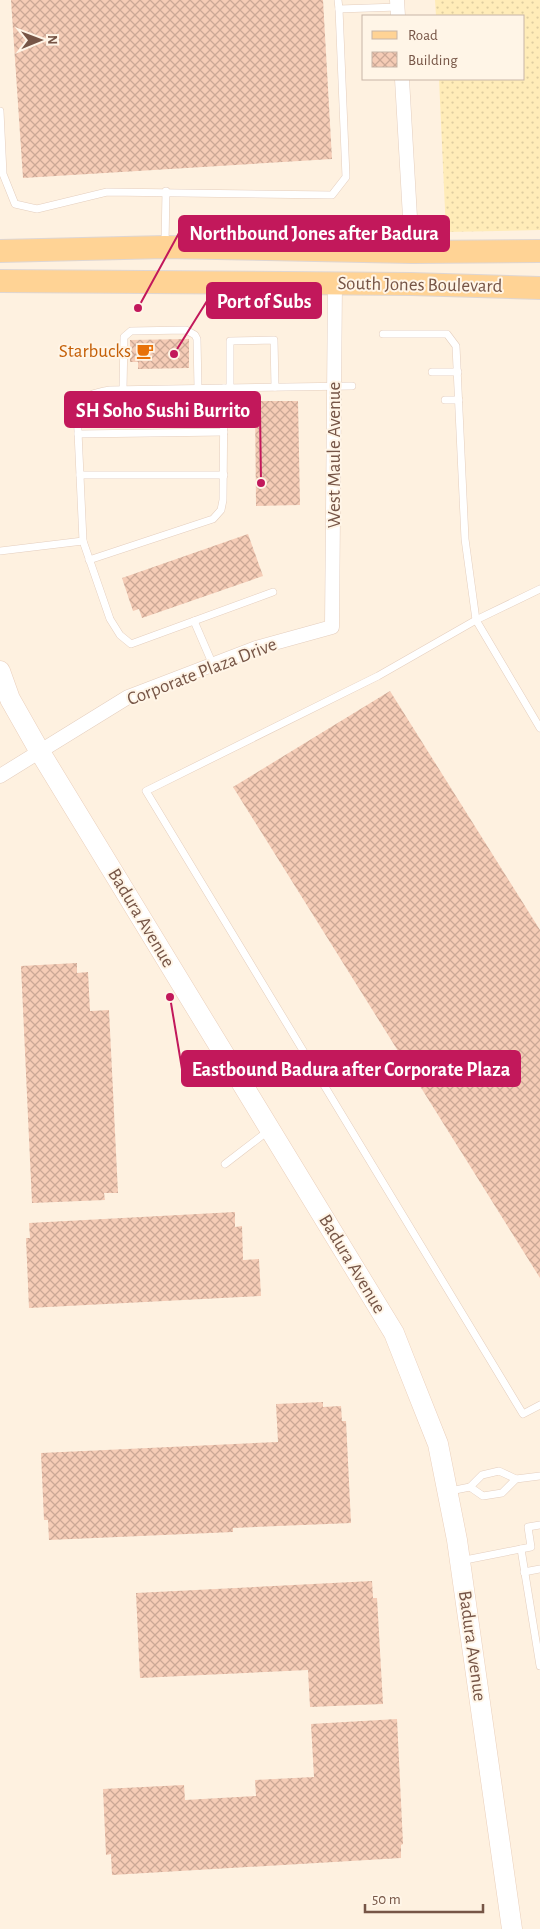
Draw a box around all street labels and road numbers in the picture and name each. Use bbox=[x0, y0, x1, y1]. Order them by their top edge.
street label: South Jones Boulevard bbox=[337, 274, 503, 296]
street label: West Maule Avenue bbox=[325, 382, 344, 528]
street label: Corporate Plaza Drive bbox=[125, 635, 279, 709]
street label: Badura Avenue bbox=[104, 865, 178, 971]
street label: Badura Avenue bbox=[315, 1211, 389, 1317]
street label: Badura Avenue bbox=[455, 1589, 489, 1703]

